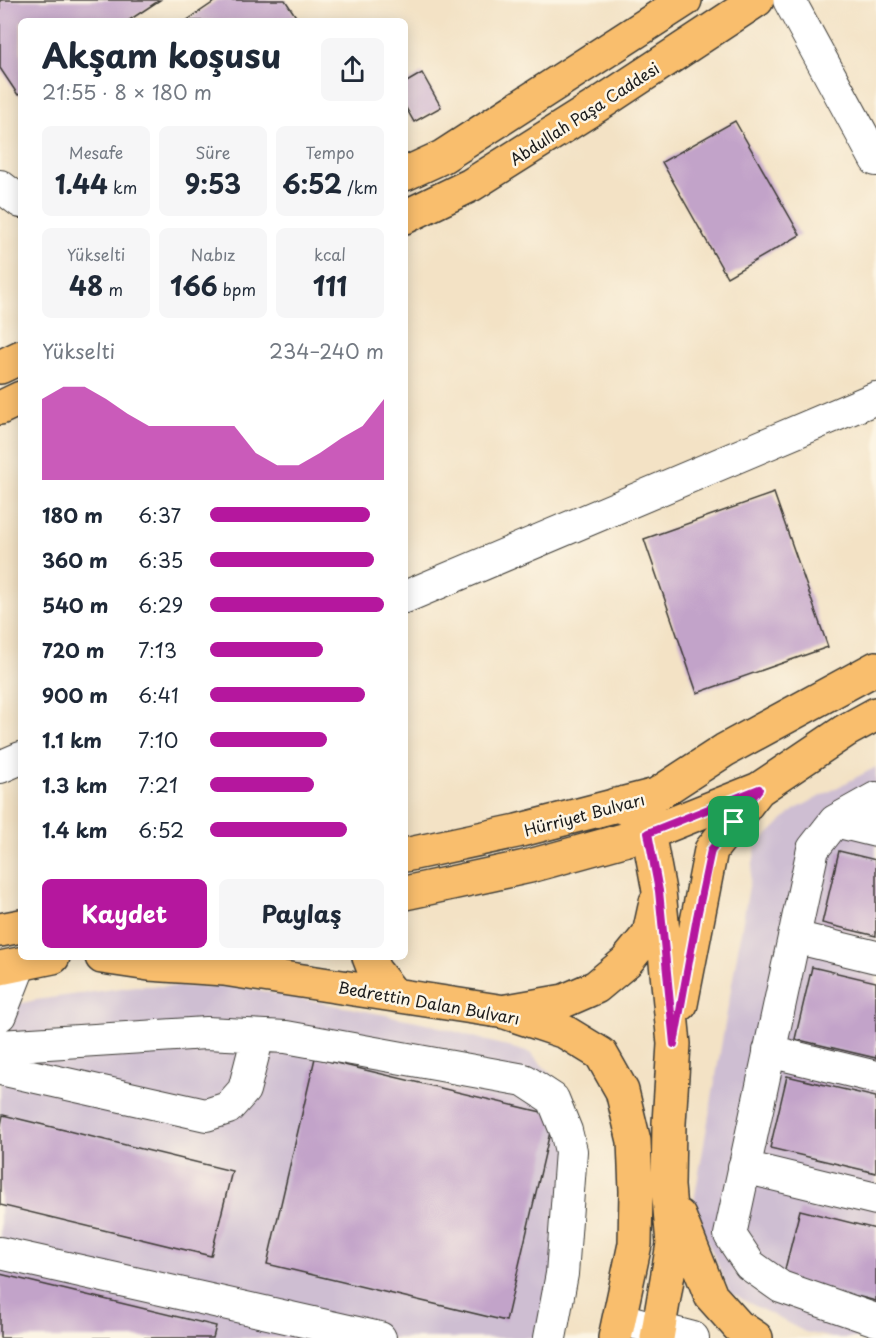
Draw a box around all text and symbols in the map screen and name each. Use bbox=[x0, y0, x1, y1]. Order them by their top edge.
text: Akşam koşusu bbox=[42, 29, 281, 79]
button: share bbox=[321, 38, 384, 101]
street label: Abdullah Paşa Caddesi bbox=[505, 56, 664, 171]
text: 21:55 · 8 × 180 m bbox=[42, 77, 212, 107]
text: Mesafe bbox=[69, 140, 123, 164]
text: Süre bbox=[195, 140, 231, 164]
text: Tempo bbox=[306, 140, 354, 164]
text: 1.44 bbox=[55, 164, 108, 203]
text: 9:53 bbox=[185, 164, 241, 203]
text: 6:52 bbox=[282, 164, 342, 203]
text: km bbox=[108, 175, 137, 199]
text: /km bbox=[342, 175, 378, 199]
text: Yükselti bbox=[67, 242, 125, 266]
text: Nabız bbox=[191, 242, 235, 266]
text: kcal bbox=[314, 242, 346, 266]
text: 48 bbox=[69, 266, 103, 305]
text: 166 bbox=[170, 266, 218, 305]
text: 111 bbox=[313, 266, 347, 305]
text: m bbox=[103, 277, 123, 301]
text: bpm bbox=[218, 277, 256, 301]
text: Yükselti bbox=[42, 336, 115, 366]
text: 234–240 m bbox=[269, 336, 384, 366]
text: 180 m bbox=[42, 500, 103, 530]
text: 6:37 bbox=[138, 500, 181, 530]
text: 360 m bbox=[42, 545, 108, 575]
text: 6:35 bbox=[138, 545, 183, 575]
text: 540 m bbox=[42, 590, 108, 620]
text: 6:29 bbox=[138, 590, 183, 620]
text: 720 m bbox=[42, 635, 104, 665]
text: 7:13 bbox=[138, 635, 177, 665]
text: 900 m bbox=[42, 680, 108, 710]
text: 6:41 bbox=[138, 680, 179, 710]
text: 1.1 km bbox=[42, 725, 102, 755]
text: 7:10 bbox=[138, 725, 178, 755]
text: 1.3 km bbox=[42, 770, 108, 800]
text: 7:21 bbox=[138, 770, 178, 800]
street label: Hürriyet Bulvarı bbox=[521, 786, 647, 842]
pin bbox=[708, 796, 759, 847]
icon: arrive bbox=[717, 805, 750, 838]
text: 1.4 km bbox=[42, 815, 108, 845]
text: 6:52 bbox=[138, 815, 184, 845]
button: Kaydet bbox=[42, 879, 207, 948]
button: Paylaş bbox=[219, 879, 384, 948]
street label: Bedrettin Dalan Bulvarı bbox=[336, 974, 522, 1030]

